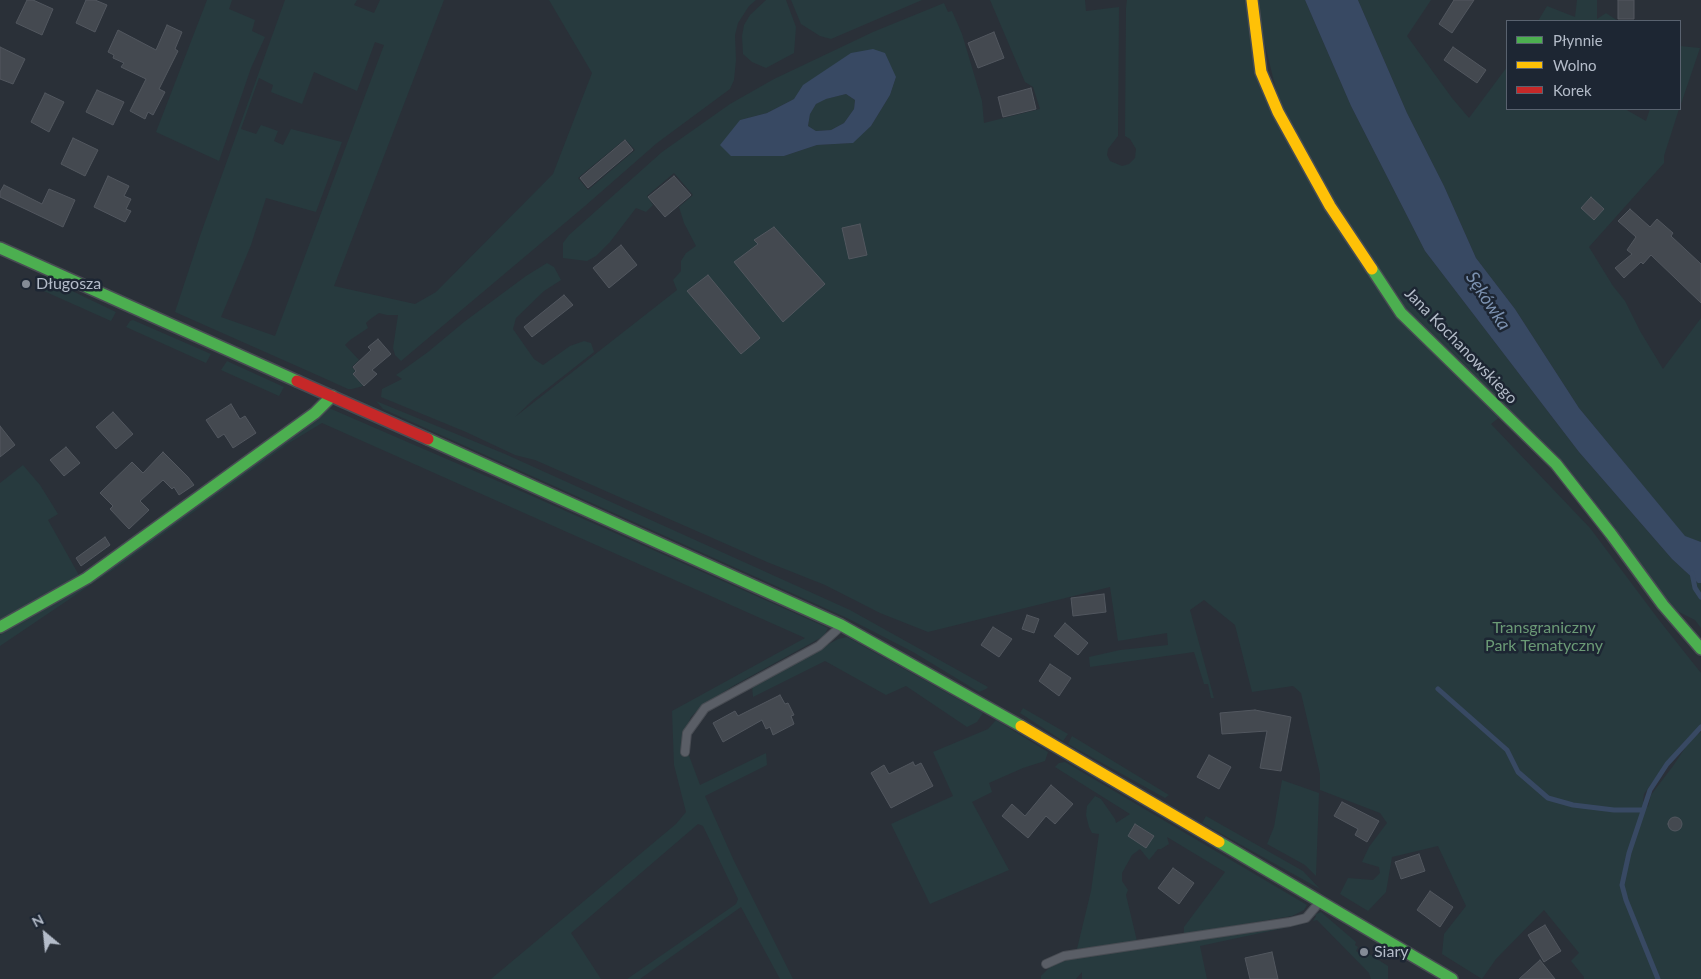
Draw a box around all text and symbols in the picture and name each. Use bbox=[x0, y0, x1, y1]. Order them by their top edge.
legend bbox=[1506, 20, 1681, 110]
text: Płynnie bbox=[1553, 31, 1603, 49]
text: Wolno bbox=[1553, 56, 1597, 74]
text: Korek bbox=[1553, 81, 1592, 99]
water label: Sękówka bbox=[1461, 268, 1515, 334]
place label: Długosza bbox=[36, 274, 101, 294]
marker: Długosza bbox=[20, 278, 32, 290]
street label: Jana Kochanowskiego bbox=[1401, 284, 1521, 408]
park label: Transgraniczny Park Tematyczny bbox=[1485, 618, 1603, 656]
north arrow bbox=[20, 909, 70, 959]
text: N bbox=[29, 910, 46, 930]
place label: Siary bbox=[1374, 942, 1408, 962]
marker: Siary bbox=[1358, 946, 1370, 958]

